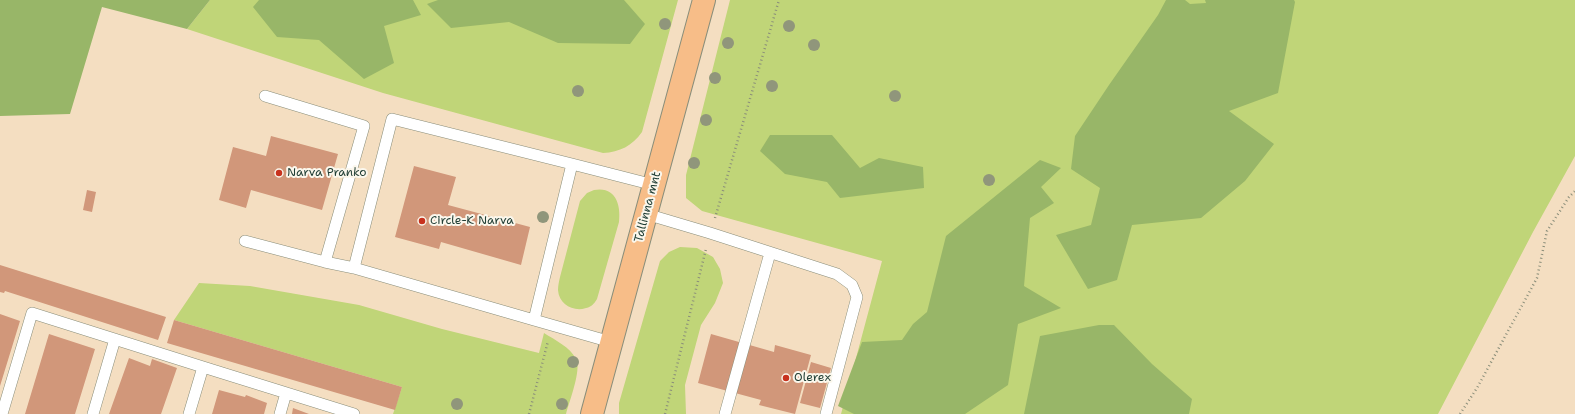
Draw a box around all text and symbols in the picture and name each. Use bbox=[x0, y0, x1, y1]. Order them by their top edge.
place label: Narva Pranko bbox=[287, 166, 367, 180]
marker: Narva Pranko bbox=[274, 168, 284, 178]
street label: Tallinna mnt bbox=[632, 170, 664, 244]
place label: Circle-K Narva bbox=[430, 214, 514, 228]
marker: Circle-K Narva bbox=[417, 216, 427, 226]
place label: Olerex bbox=[794, 371, 831, 385]
marker: Olerex bbox=[781, 373, 791, 383]

